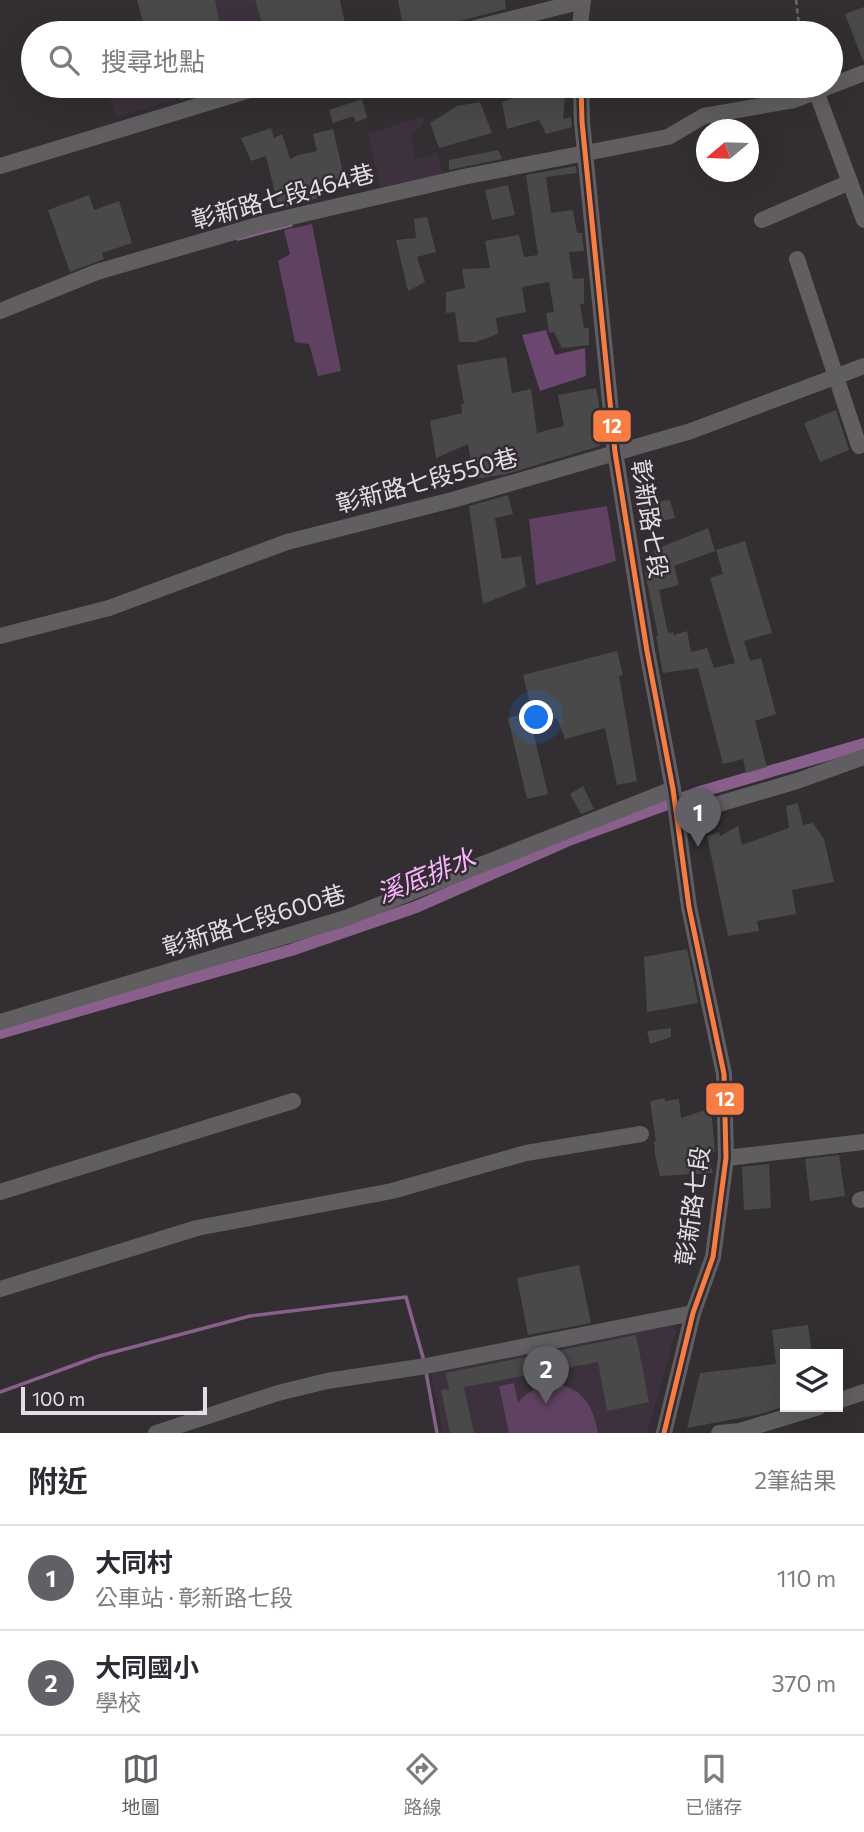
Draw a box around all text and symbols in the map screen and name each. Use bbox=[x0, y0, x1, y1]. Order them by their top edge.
search box bbox=[21, 21, 843, 98]
icon: search bbox=[45, 41, 83, 79]
text: 搜尋地點 bbox=[101, 45, 205, 76]
north arrow bbox=[696, 119, 759, 182]
street label: 彰新路七段464巷 bbox=[188, 157, 377, 234]
line badge: 12 bbox=[592, 409, 632, 443]
text: 12 bbox=[602, 414, 622, 437]
street label: 彰新路七段550巷 bbox=[332, 441, 521, 518]
street label: 彰新路七段 bbox=[627, 457, 674, 580]
your location bbox=[519, 700, 553, 734]
pin: 1 bbox=[675, 789, 721, 847]
water label: 溪底排水 bbox=[371, 840, 480, 908]
street label: 彰新路七段600巷 bbox=[159, 878, 349, 961]
line badge: 12 bbox=[705, 1082, 745, 1116]
text: 12 bbox=[715, 1087, 735, 1110]
street label: 彰新路七段 bbox=[669, 1144, 714, 1267]
pin: 2 bbox=[523, 1346, 569, 1404]
map controls bbox=[780, 1349, 843, 1412]
button: layers bbox=[780, 1349, 843, 1412]
scale bar bbox=[21, 1384, 206, 1416]
text: 100 m bbox=[32, 1387, 85, 1410]
text: 附近 bbox=[28, 1461, 88, 1498]
text: 2筆結果 bbox=[754, 1466, 836, 1494]
text: 大同村 bbox=[95, 1546, 173, 1577]
text: 1 bbox=[46, 1564, 56, 1592]
text: 110 m bbox=[777, 1564, 836, 1592]
text: 公車站 · 彰新路七段 bbox=[95, 1583, 293, 1611]
text: 大同國小 bbox=[95, 1651, 199, 1682]
text: 2 bbox=[44, 1669, 58, 1697]
text: 370 m bbox=[771, 1669, 836, 1697]
text: 學校 bbox=[95, 1688, 141, 1716]
tab: 地圖 bbox=[122, 1750, 160, 1819]
tab: 路線 bbox=[403, 1750, 441, 1819]
tab: 已儲存 bbox=[685, 1750, 742, 1819]

